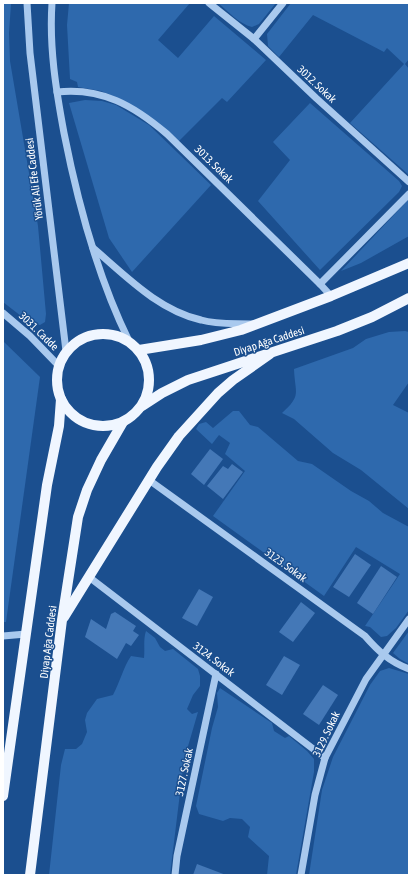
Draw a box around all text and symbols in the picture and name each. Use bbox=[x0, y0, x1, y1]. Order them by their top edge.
street label: 3012. Sokak bbox=[295, 63, 339, 105]
street label: Yörük Ali Efe Caddesi bbox=[23, 137, 45, 221]
street label: 3013. Sokak bbox=[192, 143, 236, 185]
street label: 3031. Cadde bbox=[17, 309, 61, 353]
street label: Diyap Ağa Caddesi bbox=[232, 324, 306, 358]
street label: 3123. Sokak bbox=[263, 546, 309, 584]
street label: Diyap Ağa Caddesi bbox=[38, 605, 58, 679]
street label: 3124. Sokak bbox=[191, 640, 237, 679]
street label: 3129. Sokak bbox=[310, 709, 342, 759]
street label: 3127. Sokak bbox=[173, 747, 195, 797]

